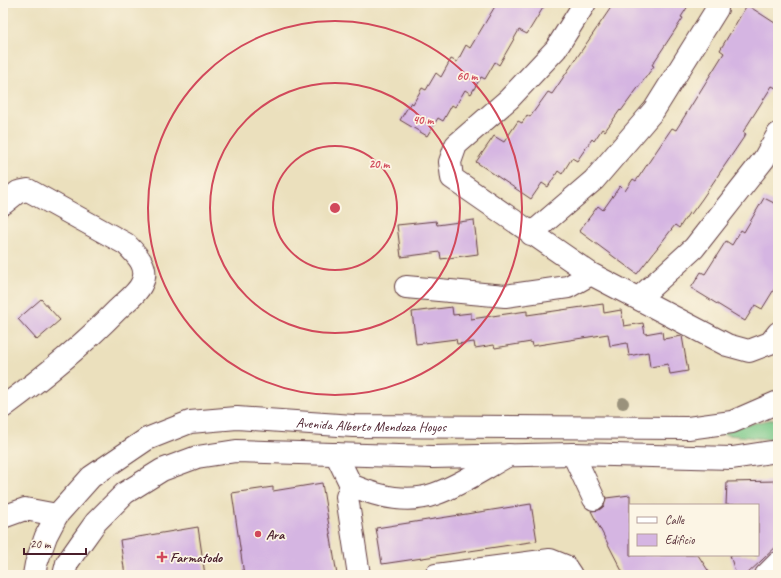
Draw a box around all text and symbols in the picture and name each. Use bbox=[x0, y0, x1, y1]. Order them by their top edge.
text: 60 m bbox=[457, 68, 479, 84]
text: 40 m bbox=[413, 112, 434, 128]
text: 20 m bbox=[369, 156, 390, 172]
centre of rings bbox=[328, 201, 342, 215]
street label: Avenida Alberto Mendoza Hoyos bbox=[296, 414, 447, 436]
legend bbox=[629, 504, 759, 556]
text: Calle bbox=[665, 512, 685, 528]
place label: Ara bbox=[266, 526, 286, 543]
marker: Ara bbox=[253, 529, 263, 539]
scale bar bbox=[24, 530, 86, 556]
text: Edificio bbox=[665, 532, 695, 548]
text: 20 m bbox=[30, 536, 52, 552]
place label: Farmatodo bbox=[170, 549, 223, 566]
marker: Farmatodo bbox=[157, 552, 167, 562]

